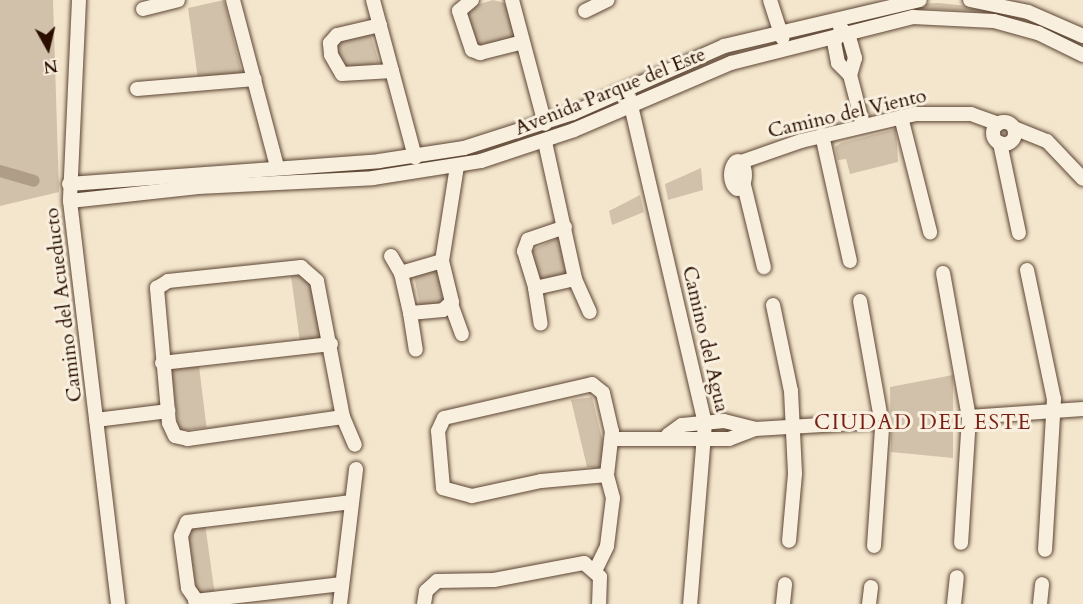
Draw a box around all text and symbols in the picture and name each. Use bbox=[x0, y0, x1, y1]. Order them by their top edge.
north arrow bbox=[18, 18, 78, 78]
street label: Avenida Parque del Este bbox=[511, 42, 709, 140]
text: N bbox=[42, 54, 59, 78]
street label: Camino del Viento bbox=[765, 83, 929, 143]
street label: Camino del Acueducto bbox=[39, 207, 87, 403]
street label: Camino del Agua bbox=[678, 264, 734, 414]
district label: CIUDAD DEL ESTE bbox=[814, 410, 1032, 436]

